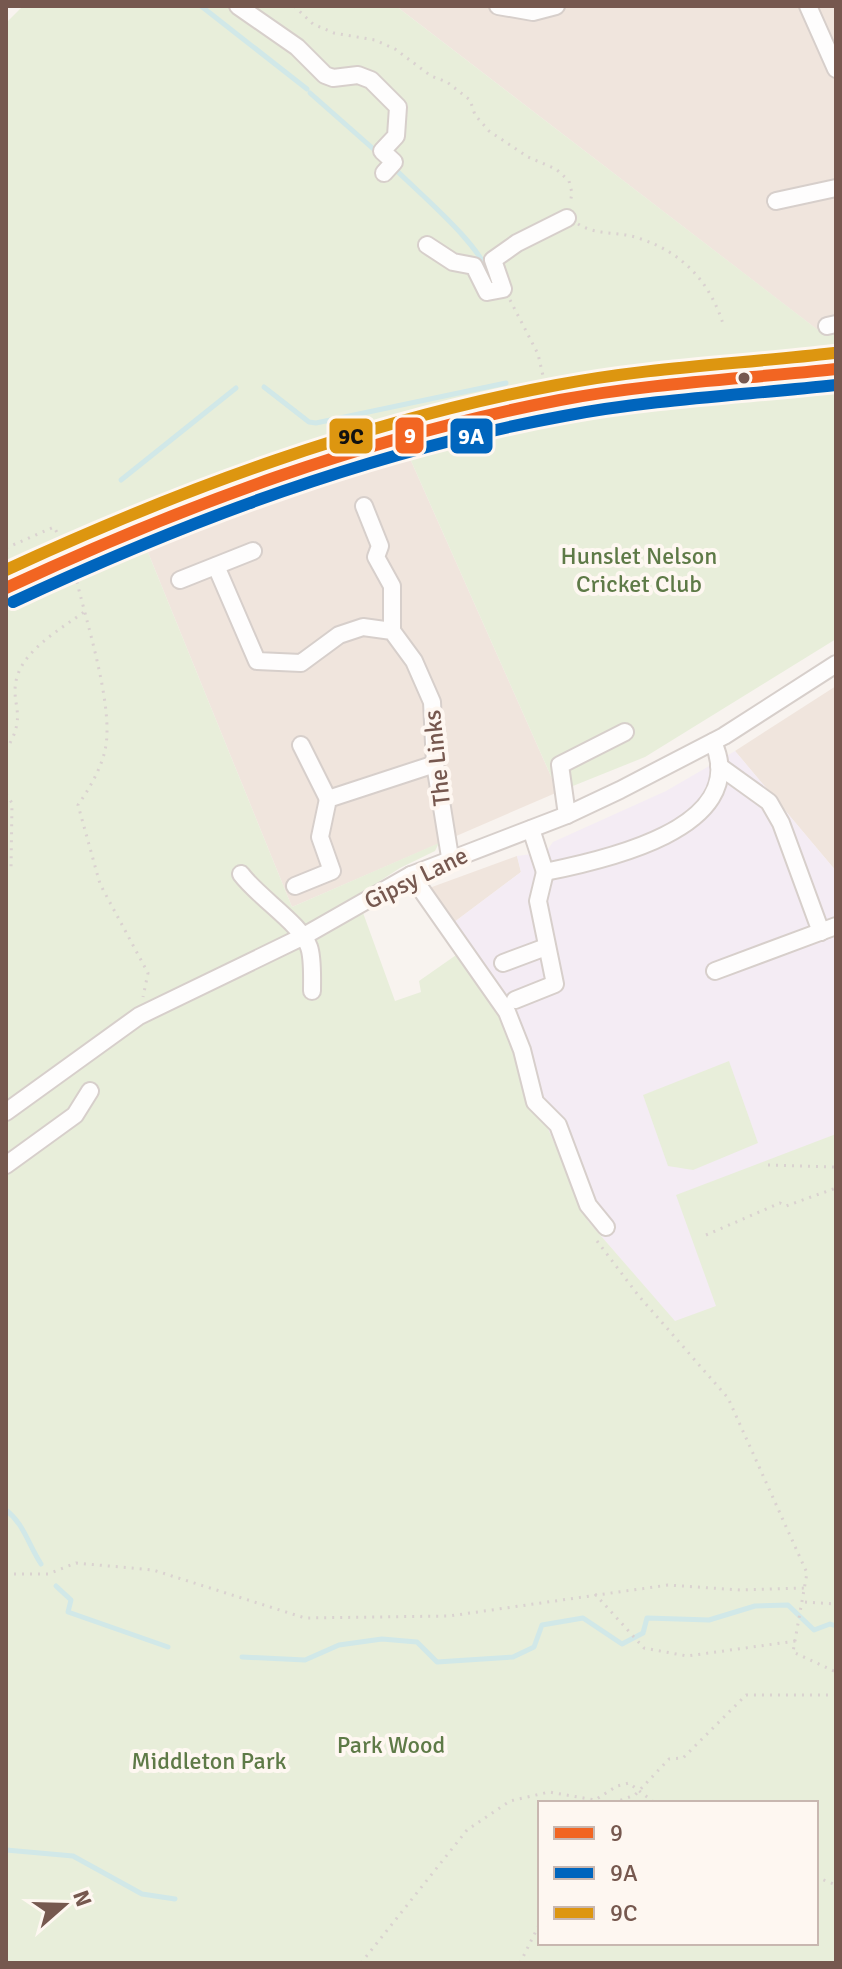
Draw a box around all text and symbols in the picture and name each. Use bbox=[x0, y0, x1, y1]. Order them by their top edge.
unlabelled marker bbox=[736, 370, 752, 386]
line badge: 9 bbox=[394, 416, 425, 455]
line badge: 9C bbox=[328, 417, 374, 455]
line badge: 9A bbox=[449, 417, 494, 455]
text: 9 bbox=[404, 422, 416, 449]
text: 9C bbox=[338, 423, 364, 450]
text: 9A bbox=[458, 423, 484, 450]
park label: Hunslet Nelson Cricket Club bbox=[561, 541, 717, 599]
street label: The Links bbox=[417, 709, 457, 807]
street label: Gipsy Lane bbox=[359, 840, 473, 916]
park label: Park Wood bbox=[337, 1730, 445, 1760]
park label: Middleton Park bbox=[131, 1746, 287, 1776]
legend bbox=[538, 1801, 818, 1945]
text: 9 bbox=[610, 1818, 623, 1848]
text: 9A bbox=[610, 1858, 638, 1888]
north arrow bbox=[24, 1865, 104, 1945]
text: N bbox=[67, 1887, 98, 1910]
text: 9C bbox=[610, 1898, 637, 1928]

